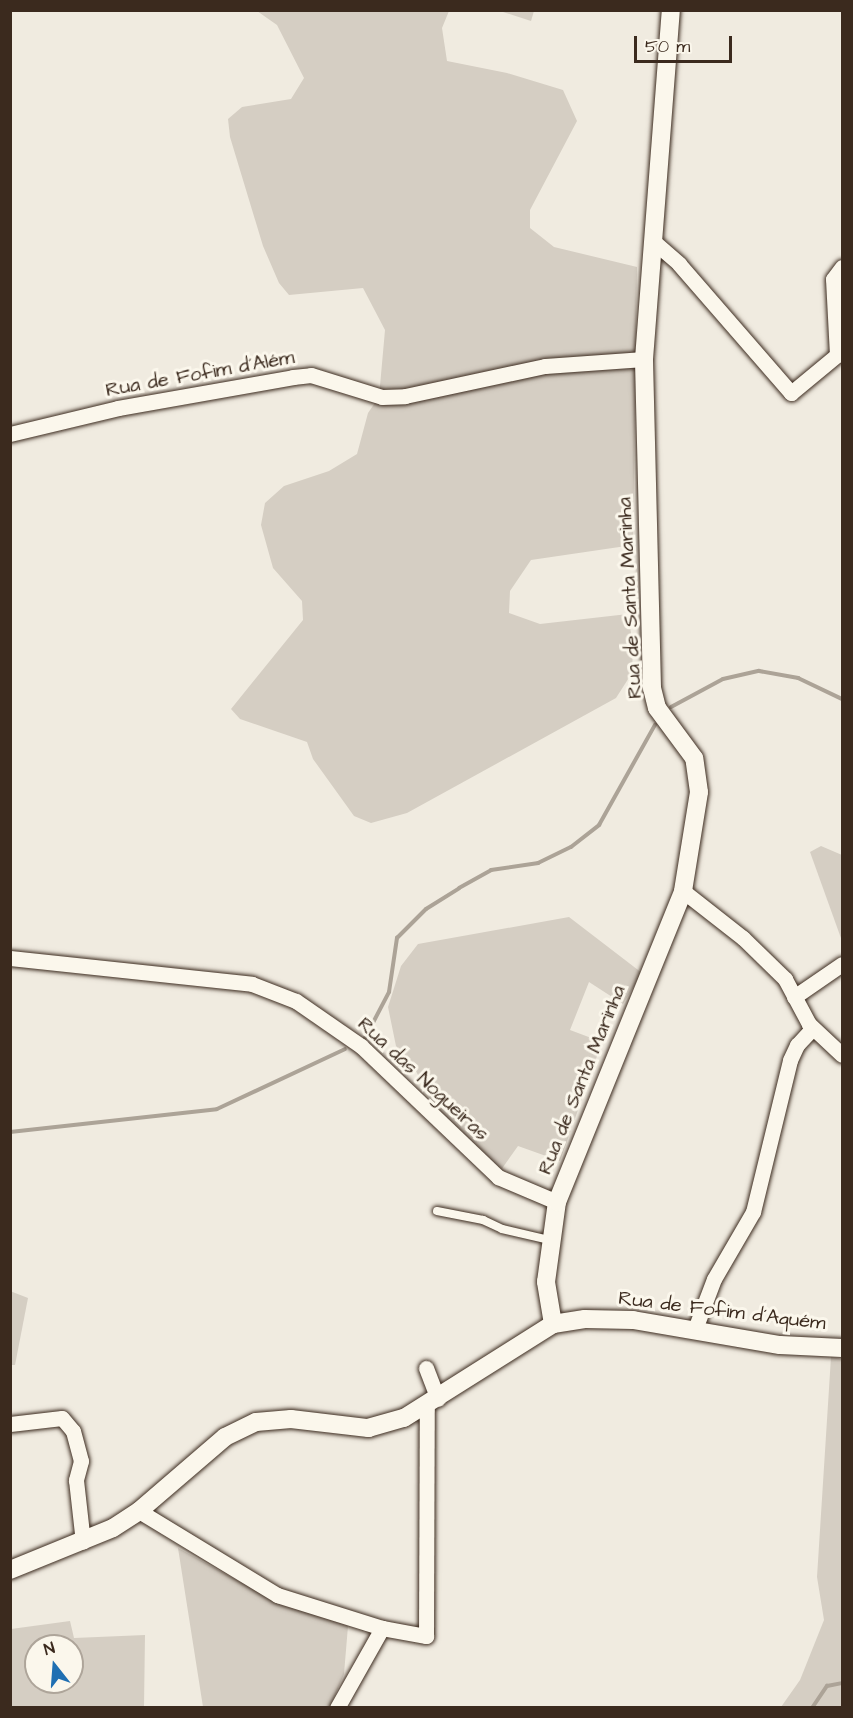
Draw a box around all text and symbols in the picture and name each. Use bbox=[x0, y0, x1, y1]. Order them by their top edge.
scale bar bbox=[637, 24, 734, 62]
text: 50 m bbox=[645, 34, 690, 59]
street label: Rua de Fofim d´Além bbox=[104, 346, 296, 402]
street label: Rua de Santa Marinha bbox=[613, 497, 647, 699]
street label: Rua de Santa Marinha bbox=[533, 982, 631, 1178]
street label: Rua das Nogueiras bbox=[352, 1012, 494, 1146]
street label: Rua de Fofim d´Aquém bbox=[617, 1286, 827, 1336]
north arrow bbox=[24, 1634, 84, 1694]
text: N bbox=[41, 1637, 57, 1661]

